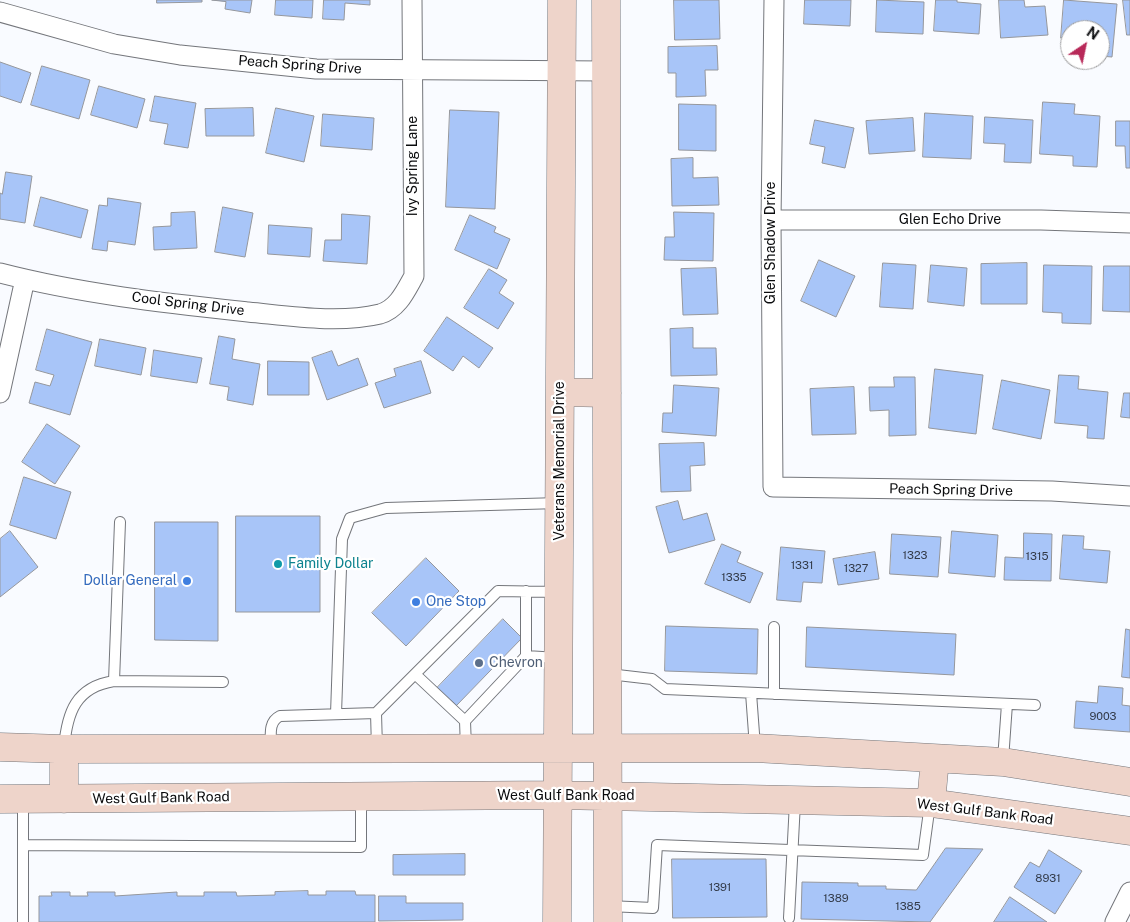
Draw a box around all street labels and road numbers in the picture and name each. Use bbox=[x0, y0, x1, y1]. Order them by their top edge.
street label: Peach Spring Drive bbox=[238, 52, 362, 78]
street label: Ivy Spring Lane bbox=[405, 116, 421, 216]
street label: Glen Shadow Drive bbox=[763, 182, 779, 304]
street label: Glen Echo Drive bbox=[899, 212, 1001, 228]
street label: Cool Spring Drive bbox=[131, 289, 245, 319]
street label: Veterans Memorial Drive bbox=[552, 381, 568, 541]
street label: Peach Spring Drive bbox=[889, 481, 1013, 499]
street label: West Gulf Bank Road bbox=[92, 788, 230, 808]
street label: West Gulf Bank Road bbox=[497, 788, 635, 804]
street label: West Gulf Bank Road bbox=[916, 795, 1054, 829]

